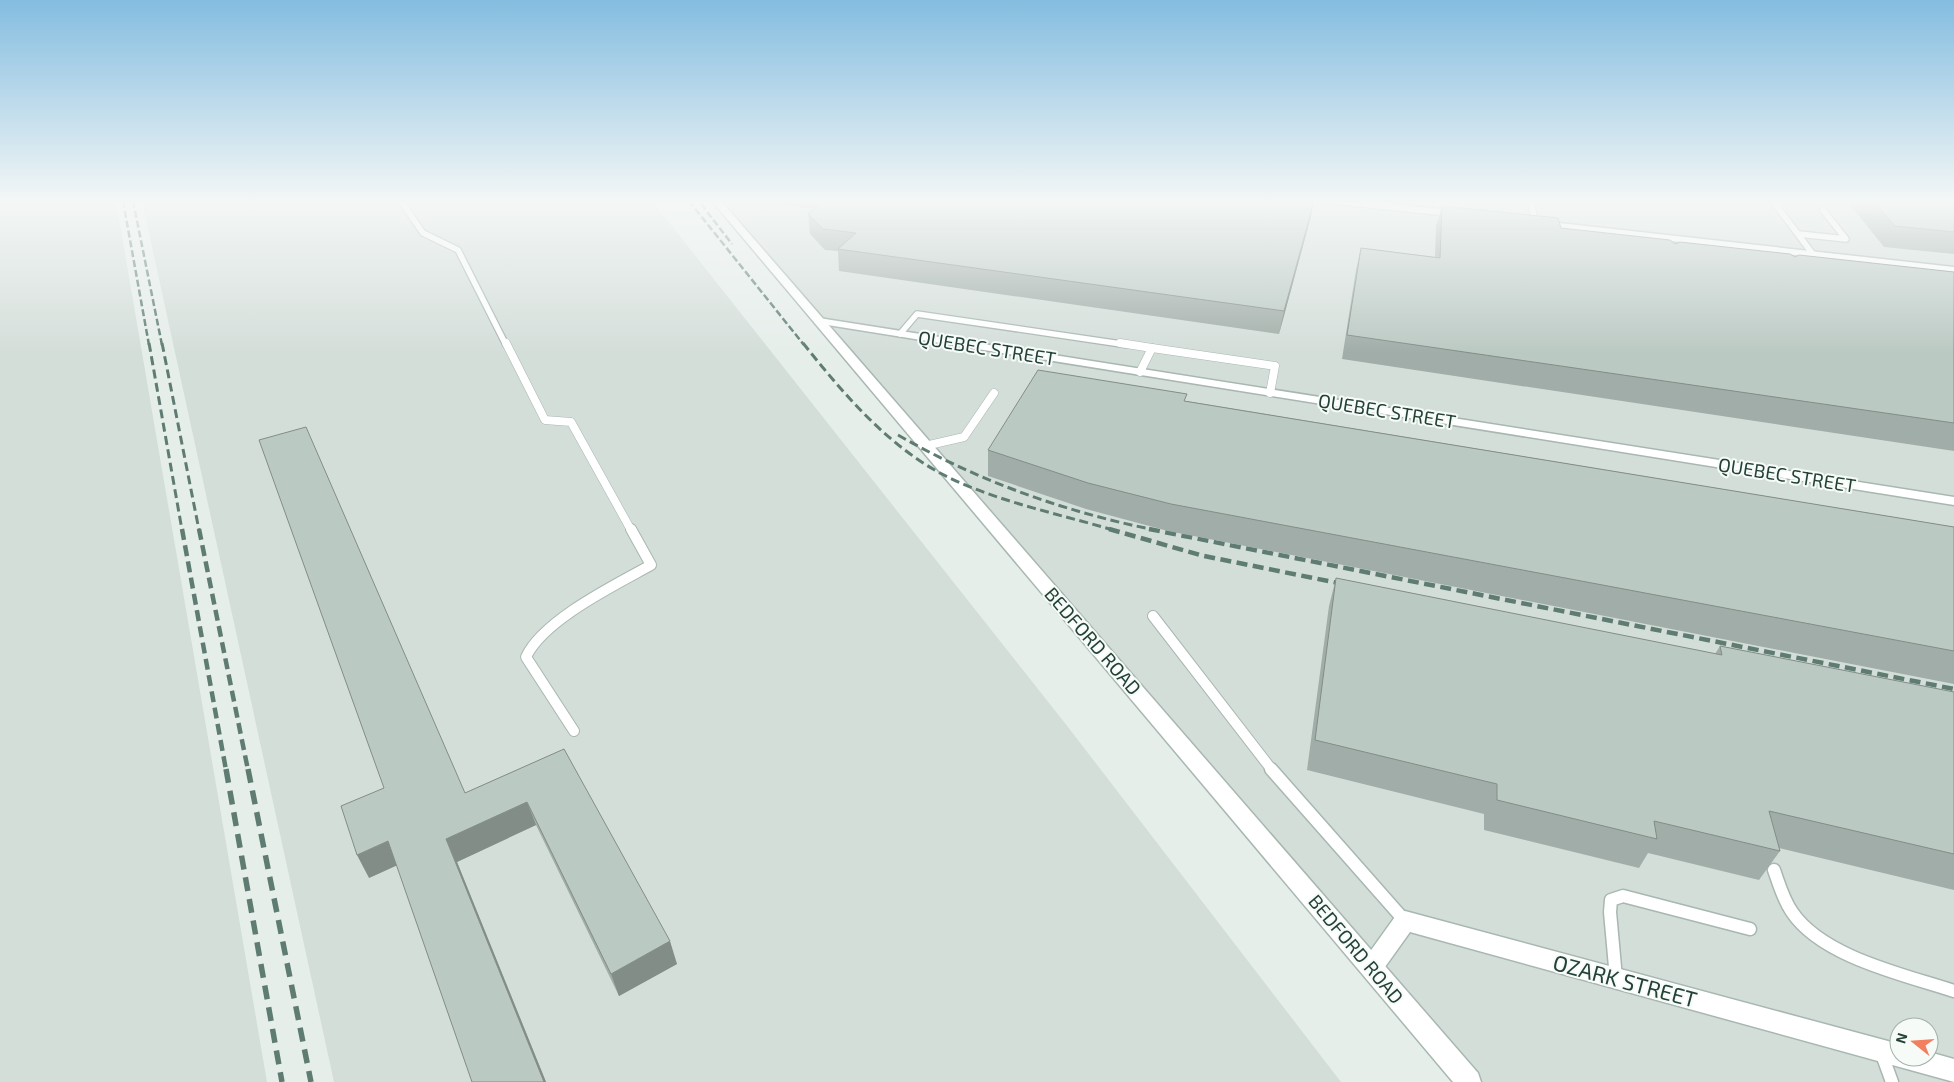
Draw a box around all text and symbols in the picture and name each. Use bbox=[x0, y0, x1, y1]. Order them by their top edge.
street label: QUEBEC STREET bbox=[917, 325, 1058, 370]
street label: QUEBEC STREET bbox=[1317, 388, 1458, 433]
street label: QUEBEC STREET bbox=[1717, 452, 1858, 497]
street label: BEDFORD ROAD bbox=[1040, 582, 1146, 699]
street label: BEDFORD ROAD bbox=[1304, 889, 1409, 1008]
street label: OZARK STREET bbox=[1550, 948, 1700, 1012]
north arrow bbox=[1889, 1017, 1939, 1067]
text: N bbox=[1891, 1031, 1911, 1045]

